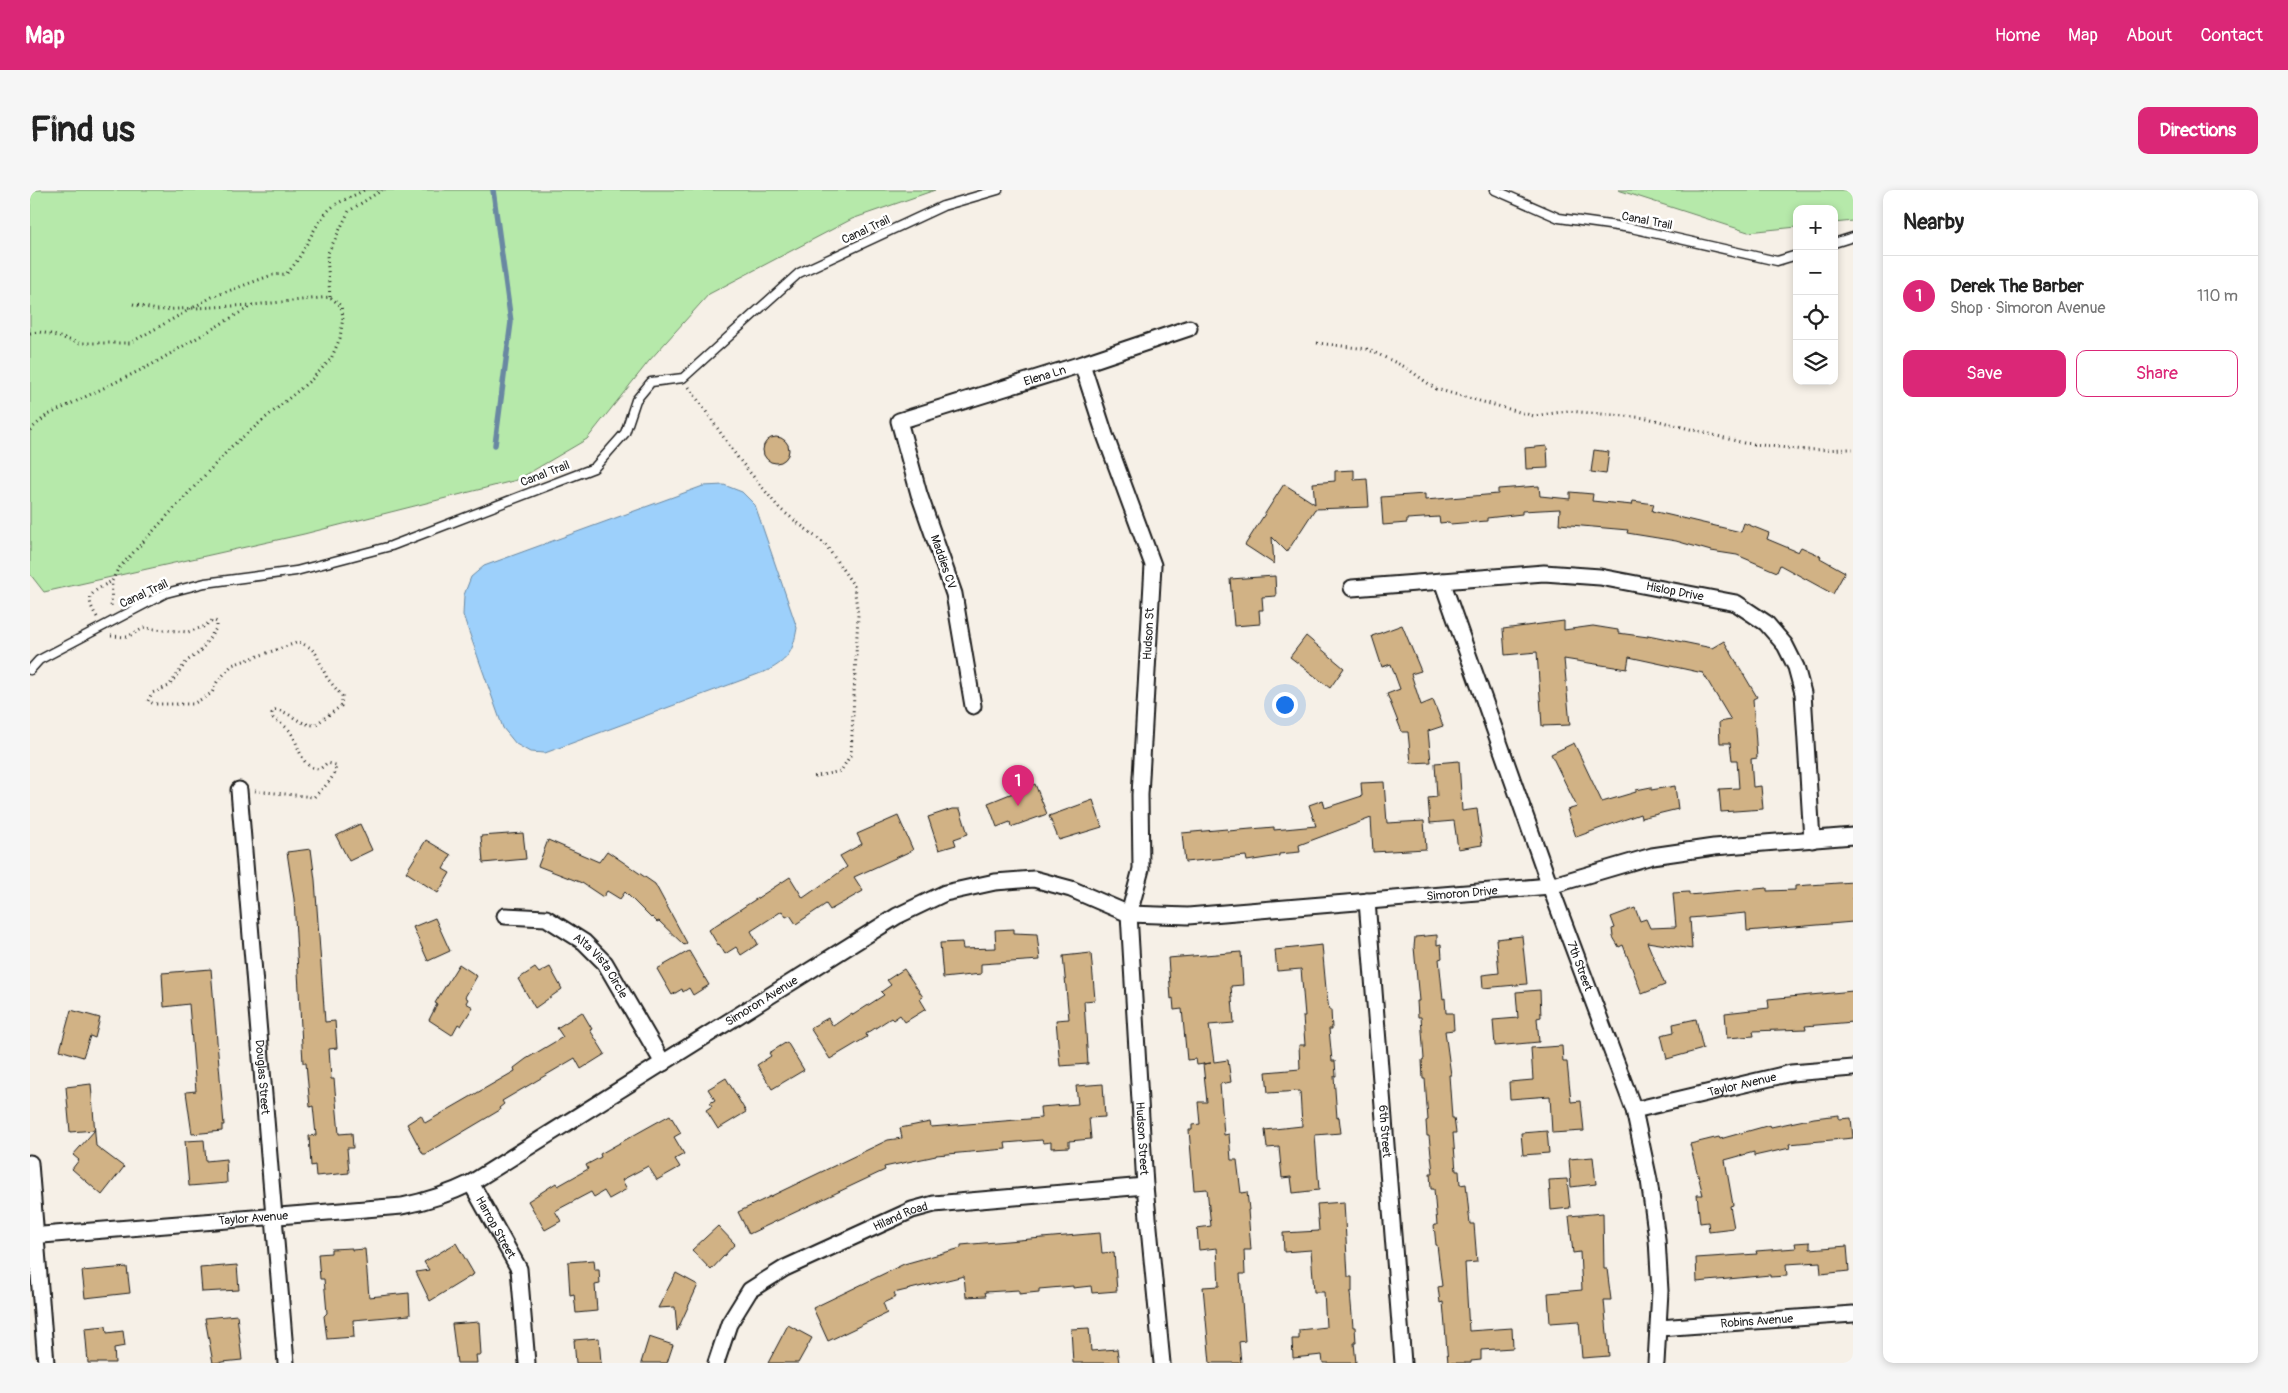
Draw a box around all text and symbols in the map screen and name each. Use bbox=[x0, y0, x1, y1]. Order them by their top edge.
text: Map bbox=[25, 21, 65, 50]
text: Home bbox=[1995, 24, 2040, 47]
text: Map bbox=[2068, 24, 2098, 47]
text: About bbox=[2126, 24, 2172, 47]
text: Contact bbox=[2200, 24, 2263, 47]
button: Directions bbox=[2138, 107, 2258, 154]
text: Find us bbox=[30, 108, 135, 152]
map controls bbox=[1793, 205, 1838, 385]
button: + bbox=[1793, 205, 1838, 250]
street label: Canal Trail bbox=[1620, 209, 1674, 233]
text: Nearby bbox=[1903, 209, 1964, 236]
street label: Canal Trail bbox=[839, 212, 893, 248]
button: − bbox=[1793, 250, 1838, 295]
text: Derek The Barber bbox=[1950, 274, 2084, 298]
text: 1 bbox=[1916, 286, 1922, 306]
text: 110 m bbox=[2197, 286, 2238, 306]
button: locate bbox=[1793, 295, 1838, 340]
text: Shop · Simoron Avenue bbox=[1950, 298, 2105, 318]
button: layers bbox=[1793, 340, 1838, 385]
button: Save bbox=[1903, 350, 2066, 397]
button: Share bbox=[2076, 350, 2238, 397]
street label: Elena Ln bbox=[1022, 362, 1068, 389]
street label: Canal Trail bbox=[518, 458, 572, 490]
street label: Maddies CV bbox=[927, 533, 959, 591]
street label: Canal Trail bbox=[117, 576, 171, 612]
street label: Hislop Drive bbox=[1645, 578, 1705, 604]
street label: Hudson St bbox=[1140, 607, 1158, 661]
your location bbox=[1272, 692, 1298, 718]
pin: 1 bbox=[1002, 765, 1034, 806]
street label: Simoron Drive bbox=[1426, 883, 1498, 904]
street label: Alta Vista Circle bbox=[571, 930, 631, 1001]
street label: 7th Street bbox=[1564, 939, 1596, 993]
street label: Simoron Avenue bbox=[722, 973, 801, 1029]
street label: Douglas Street bbox=[252, 1039, 273, 1115]
street label: Taylor Avenue bbox=[1706, 1069, 1778, 1100]
street label: Hudson Street bbox=[1133, 1101, 1152, 1176]
street label: 6th Street bbox=[1375, 1104, 1394, 1158]
street label: Harrop Street bbox=[472, 1194, 519, 1261]
street label: Hiland Road bbox=[871, 1199, 930, 1234]
street label: Taylor Avenue bbox=[218, 1208, 289, 1228]
street label: Robins Avenue bbox=[1720, 1311, 1794, 1331]

